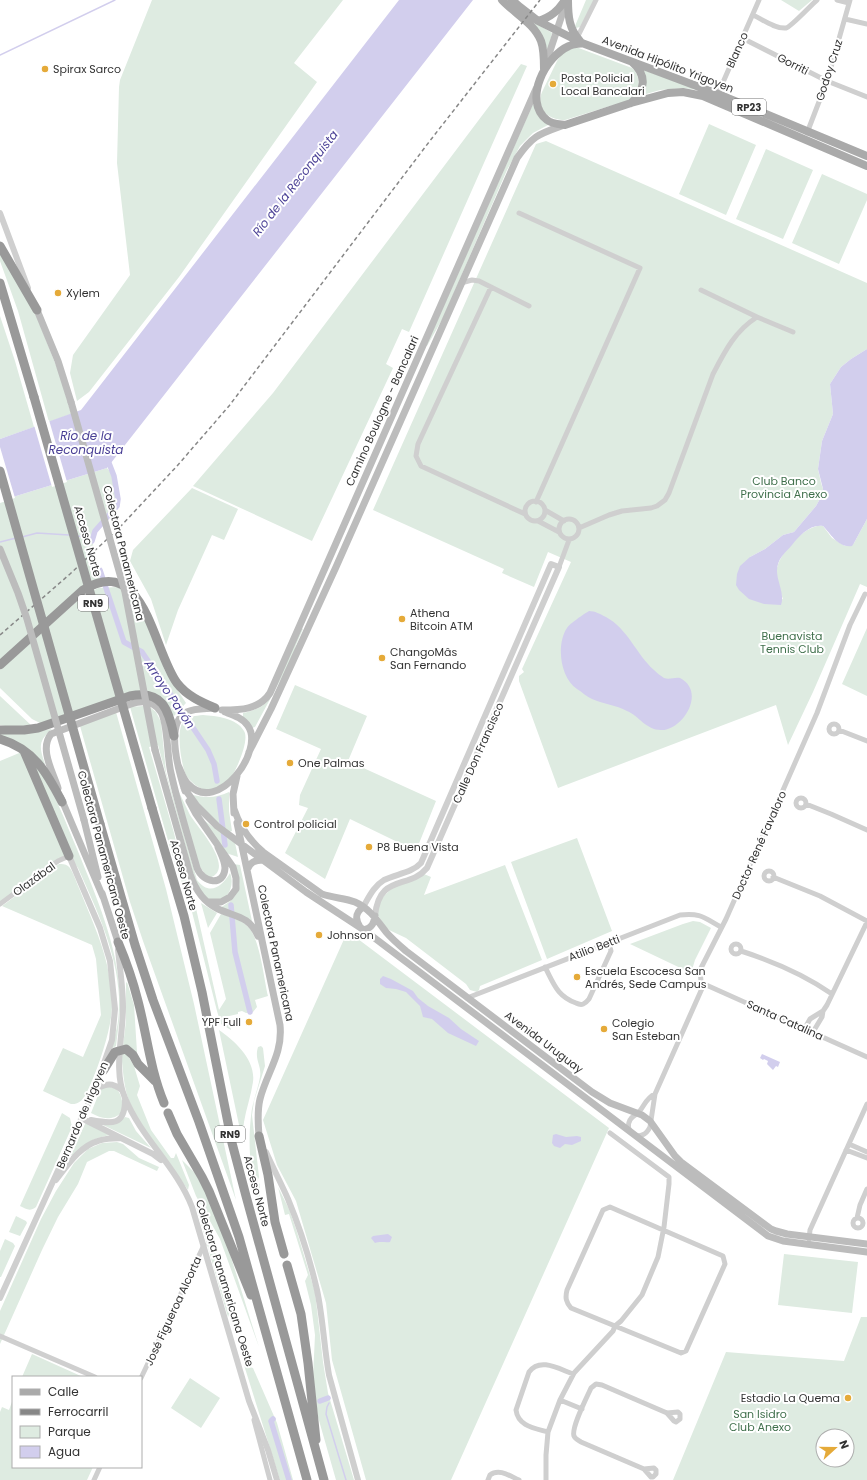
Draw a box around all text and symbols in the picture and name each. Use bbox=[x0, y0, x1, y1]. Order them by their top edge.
street label: Blanco bbox=[722, 30, 752, 70]
street label: Avenida Hipólito Yrigoyen bbox=[600, 31, 736, 97]
street label: Godoy Cruz bbox=[812, 37, 846, 103]
street label: Gorriti bbox=[775, 49, 812, 79]
place label: Spirax Sarco bbox=[53, 61, 121, 77]
marker: Spirax Sarco bbox=[40, 64, 50, 74]
place label: Posta Policial Local Bancalari bbox=[561, 70, 645, 99]
marker: Posta Policial Local Bancalari bbox=[548, 79, 558, 89]
road number: RP23 bbox=[732, 99, 766, 115]
water label: Río de la Reconquista bbox=[248, 126, 342, 240]
place label: Xylem bbox=[66, 285, 100, 301]
marker: Xylem bbox=[53, 288, 63, 298]
street label: Camino Boulogne - Bancalari bbox=[342, 333, 423, 489]
water label: Río de la Reconquista bbox=[49, 427, 123, 458]
park label: Club Banco Provincia Anexo bbox=[741, 473, 827, 502]
street label: Colectora Panamericana bbox=[99, 484, 149, 622]
street label: Acceso Norte bbox=[70, 504, 106, 578]
road number: RN9 bbox=[78, 595, 108, 611]
place label: Athena Bitcoin ATM bbox=[410, 605, 473, 634]
marker: Athena Bitcoin ATM bbox=[397, 614, 407, 624]
park label: Buenavista Tennis Club bbox=[760, 628, 824, 657]
place label: ChangoMâs San Fernando bbox=[390, 644, 466, 673]
marker: ChangoMâs San Fernando bbox=[377, 653, 387, 663]
water label: Arroyo Pavón bbox=[140, 655, 199, 732]
street label: Calle Don Francisco bbox=[449, 700, 507, 806]
place label: One Palmas bbox=[298, 755, 365, 771]
marker: One Palmas bbox=[285, 758, 295, 768]
street label: Colectora Panamericana Oeste bbox=[74, 769, 134, 941]
street label: Doctor René Favaloro bbox=[728, 788, 790, 902]
place label: Control policial bbox=[254, 816, 337, 832]
marker: Control policial bbox=[241, 819, 251, 829]
street label: Acceso Norte bbox=[166, 838, 202, 912]
place label: P8 Buena Vista bbox=[377, 839, 459, 855]
marker: P8 Buena Vista bbox=[364, 842, 374, 852]
street label: Olazábal bbox=[10, 858, 58, 900]
street label: Colectora Panamericana bbox=[254, 883, 298, 1023]
place label: Johnson bbox=[327, 927, 374, 943]
marker: Johnson bbox=[314, 930, 324, 940]
street label: Atilio Betti bbox=[566, 931, 622, 965]
place label: Escuela Escocesa San Andrés, Sede Campus bbox=[585, 963, 707, 992]
marker: Escuela Escocesa San Andrés, Sede Campus bbox=[572, 972, 582, 982]
street label: Santa Catalina bbox=[744, 996, 826, 1044]
street label: Avenida Uruguay bbox=[501, 1007, 587, 1077]
place label: YPF Full bbox=[202, 1014, 241, 1030]
place label: Colegio San Esteban bbox=[612, 1015, 680, 1044]
marker: YPF Full bbox=[244, 1017, 254, 1027]
marker: Colegio San Esteban bbox=[599, 1024, 609, 1034]
street label: Bernardo de Irigoyen bbox=[52, 1059, 112, 1171]
road number: RN9 bbox=[215, 1126, 245, 1142]
street label: Acceso Norte bbox=[240, 1154, 274, 1228]
street label: Colectora Panamericana Oeste bbox=[192, 1197, 258, 1369]
street label: José Figueroa Alcorta bbox=[141, 1254, 205, 1368]
legend bbox=[12, 1376, 142, 1468]
text: Calle bbox=[48, 1383, 79, 1400]
place label: Estadio La Quema bbox=[741, 1390, 840, 1406]
marker: Estadio La Quema bbox=[843, 1393, 853, 1403]
text: Ferrocarril bbox=[48, 1403, 108, 1420]
park label: San Isidro Club Anexo bbox=[729, 1406, 791, 1435]
text: Parque bbox=[48, 1423, 91, 1440]
north arrow bbox=[815, 1428, 855, 1468]
text: N bbox=[835, 1438, 853, 1451]
text: Agua bbox=[48, 1443, 80, 1460]

